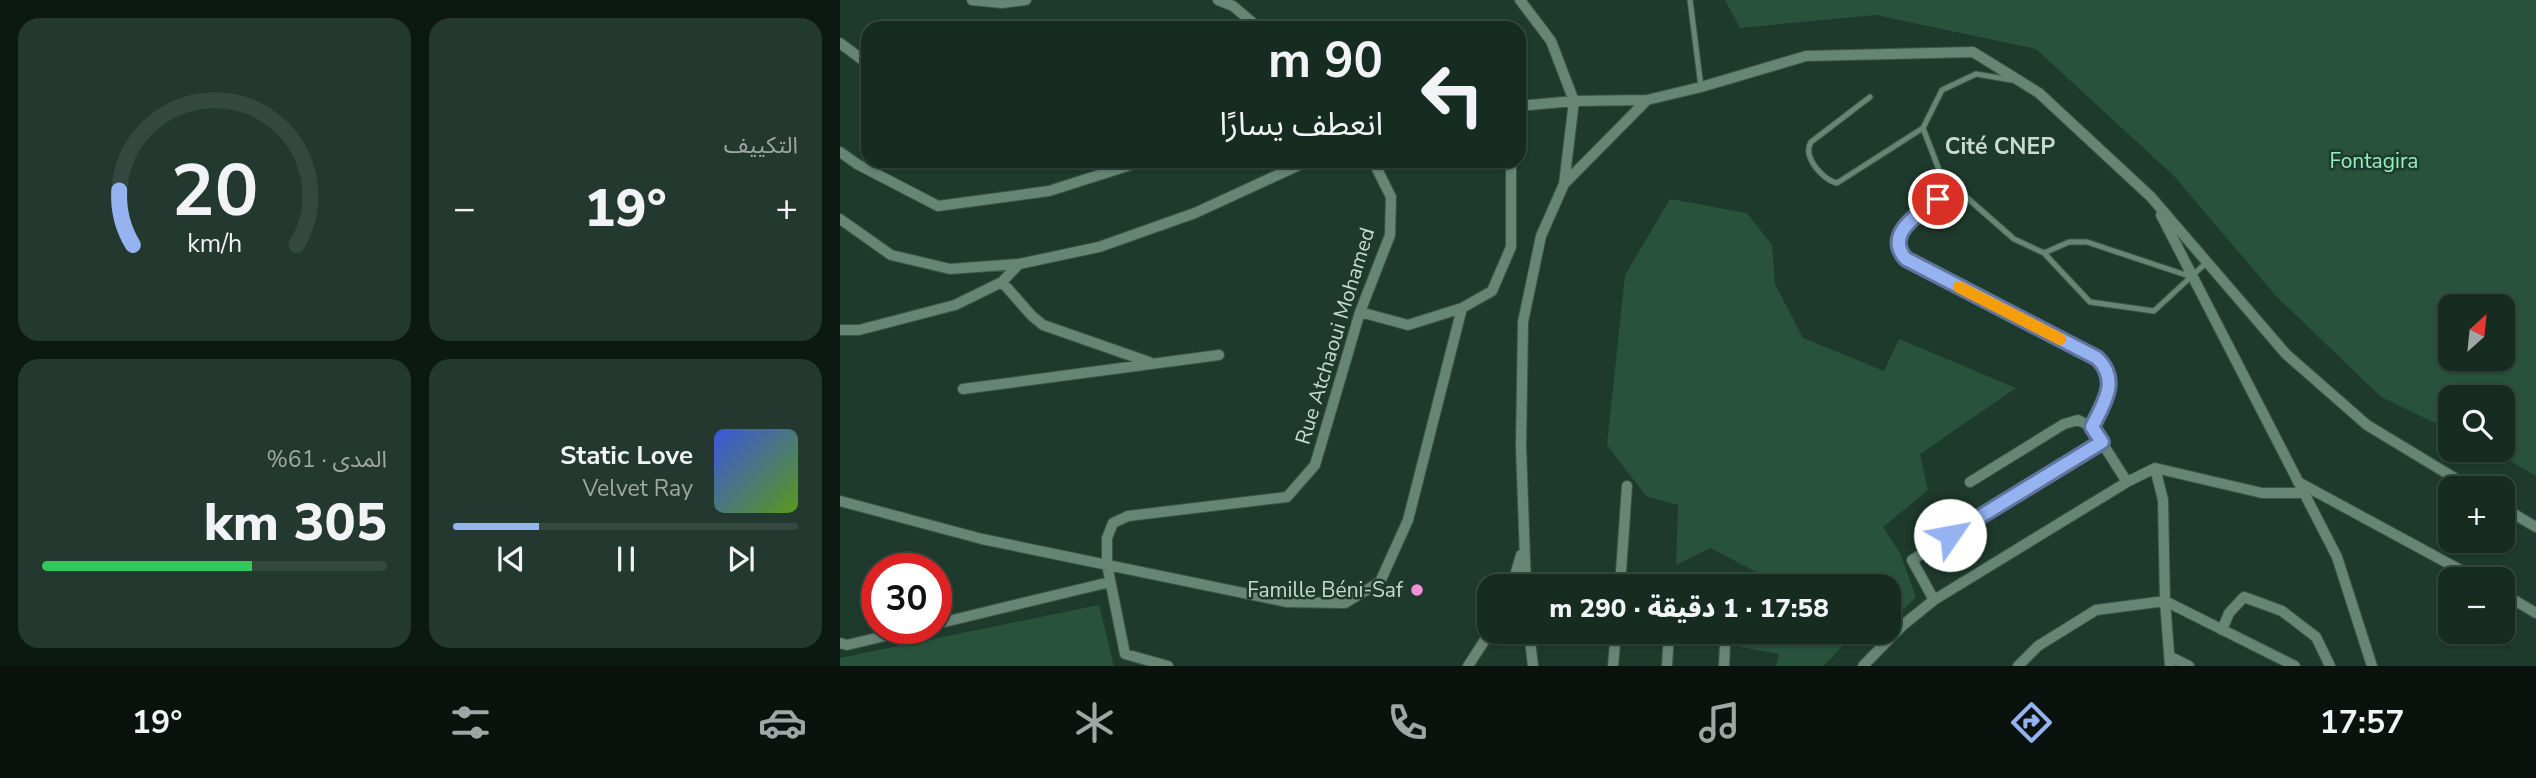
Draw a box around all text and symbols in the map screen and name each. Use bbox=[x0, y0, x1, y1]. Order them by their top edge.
text: 90 m bbox=[1268, 27, 1383, 94]
icon: left bbox=[1407, 49, 1498, 140]
text: انعطف يسارًا bbox=[1219, 103, 1383, 146]
text: التكييف bbox=[724, 130, 798, 161]
district label: Cité CNEP bbox=[1945, 131, 2055, 162]
text: 20 bbox=[171, 142, 258, 242]
park label: Fontagira bbox=[2330, 147, 2418, 175]
pin bbox=[1908, 169, 1968, 229]
text: 19° bbox=[584, 173, 667, 244]
icon: arrive bbox=[1919, 180, 1957, 218]
text: − bbox=[453, 183, 476, 234]
text: + bbox=[775, 183, 798, 234]
street label: Rue Atchaoui Mohamed bbox=[1289, 224, 1381, 448]
text: km/h bbox=[187, 227, 242, 261]
north arrow bbox=[2438, 294, 2515, 371]
map controls bbox=[2438, 294, 2515, 644]
button: search bbox=[2438, 385, 2515, 462]
text: Static Love bbox=[560, 438, 693, 473]
text: المدى · 61% bbox=[266, 444, 387, 475]
text: Velvet Ray bbox=[583, 473, 693, 504]
button: + bbox=[2438, 476, 2515, 553]
text: 305 km bbox=[204, 487, 387, 558]
position arrow bbox=[1913, 498, 1987, 572]
icon: previous bbox=[492, 540, 530, 578]
icon: pause bbox=[607, 540, 645, 578]
icon: next bbox=[722, 540, 760, 578]
speed limit sign: 30 bbox=[861, 553, 952, 644]
button: − bbox=[2438, 567, 2515, 644]
place label: Famille Béni-Saf bbox=[1247, 576, 1404, 604]
marker: Famille Béni-Saf bbox=[1409, 582, 1425, 598]
text: 17:58 · 1 دقيقة · 290 m bbox=[1549, 591, 1829, 626]
icon: filters bbox=[446, 698, 495, 747]
icon: car bbox=[758, 698, 807, 747]
icon: climate bbox=[1070, 698, 1119, 747]
icon: phone bbox=[1383, 698, 1432, 747]
icon: music bbox=[1695, 698, 1744, 747]
icon: directions bbox=[2007, 698, 2056, 747]
text: 19° bbox=[132, 701, 182, 744]
text: 17:57 bbox=[2320, 701, 2404, 744]

